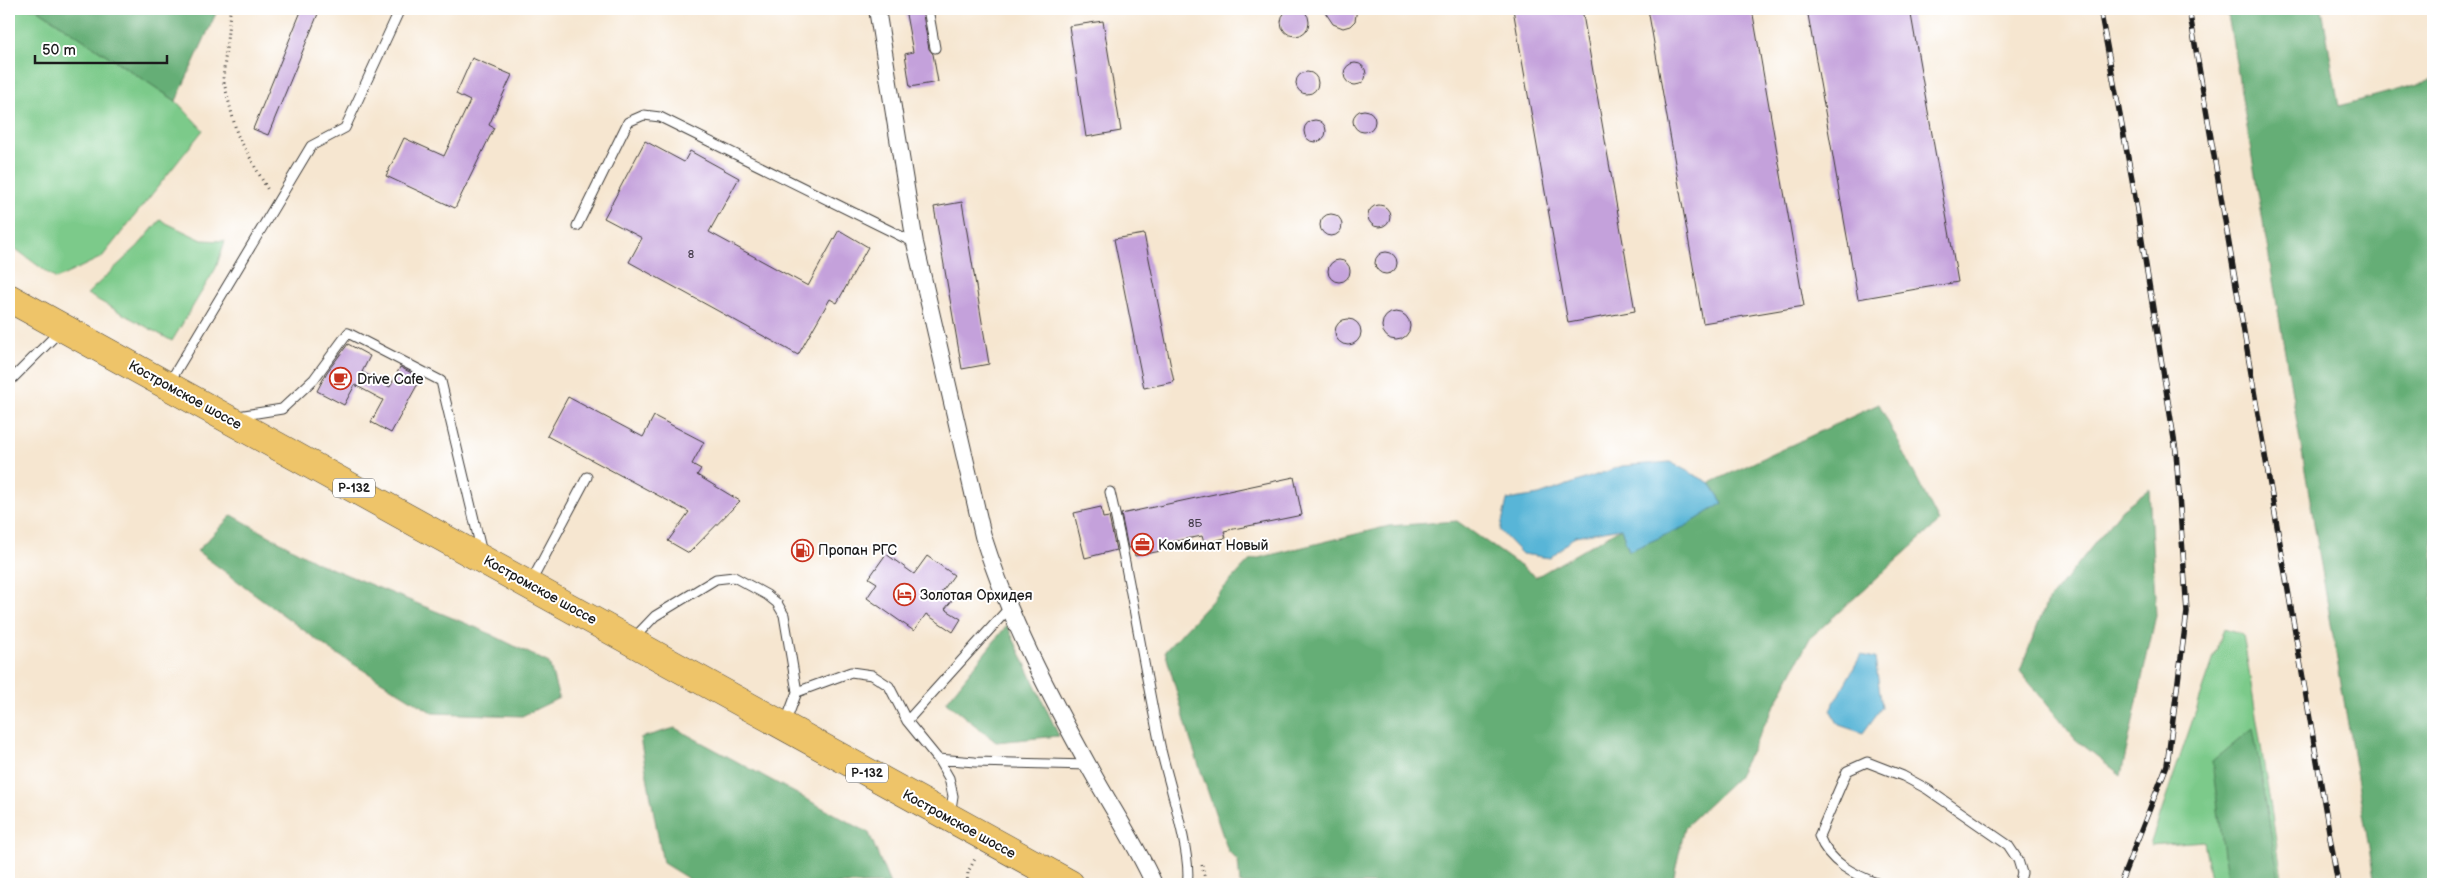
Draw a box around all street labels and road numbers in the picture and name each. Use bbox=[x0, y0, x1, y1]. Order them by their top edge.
street label: Костромское шоссе bbox=[125, 357, 245, 433]
road number: Р-132 bbox=[333, 478, 375, 498]
street label: Костромское шоссе bbox=[480, 552, 600, 628]
road number: Р-132 bbox=[846, 764, 888, 782]
street label: Костромское шоссе bbox=[899, 786, 1019, 862]

